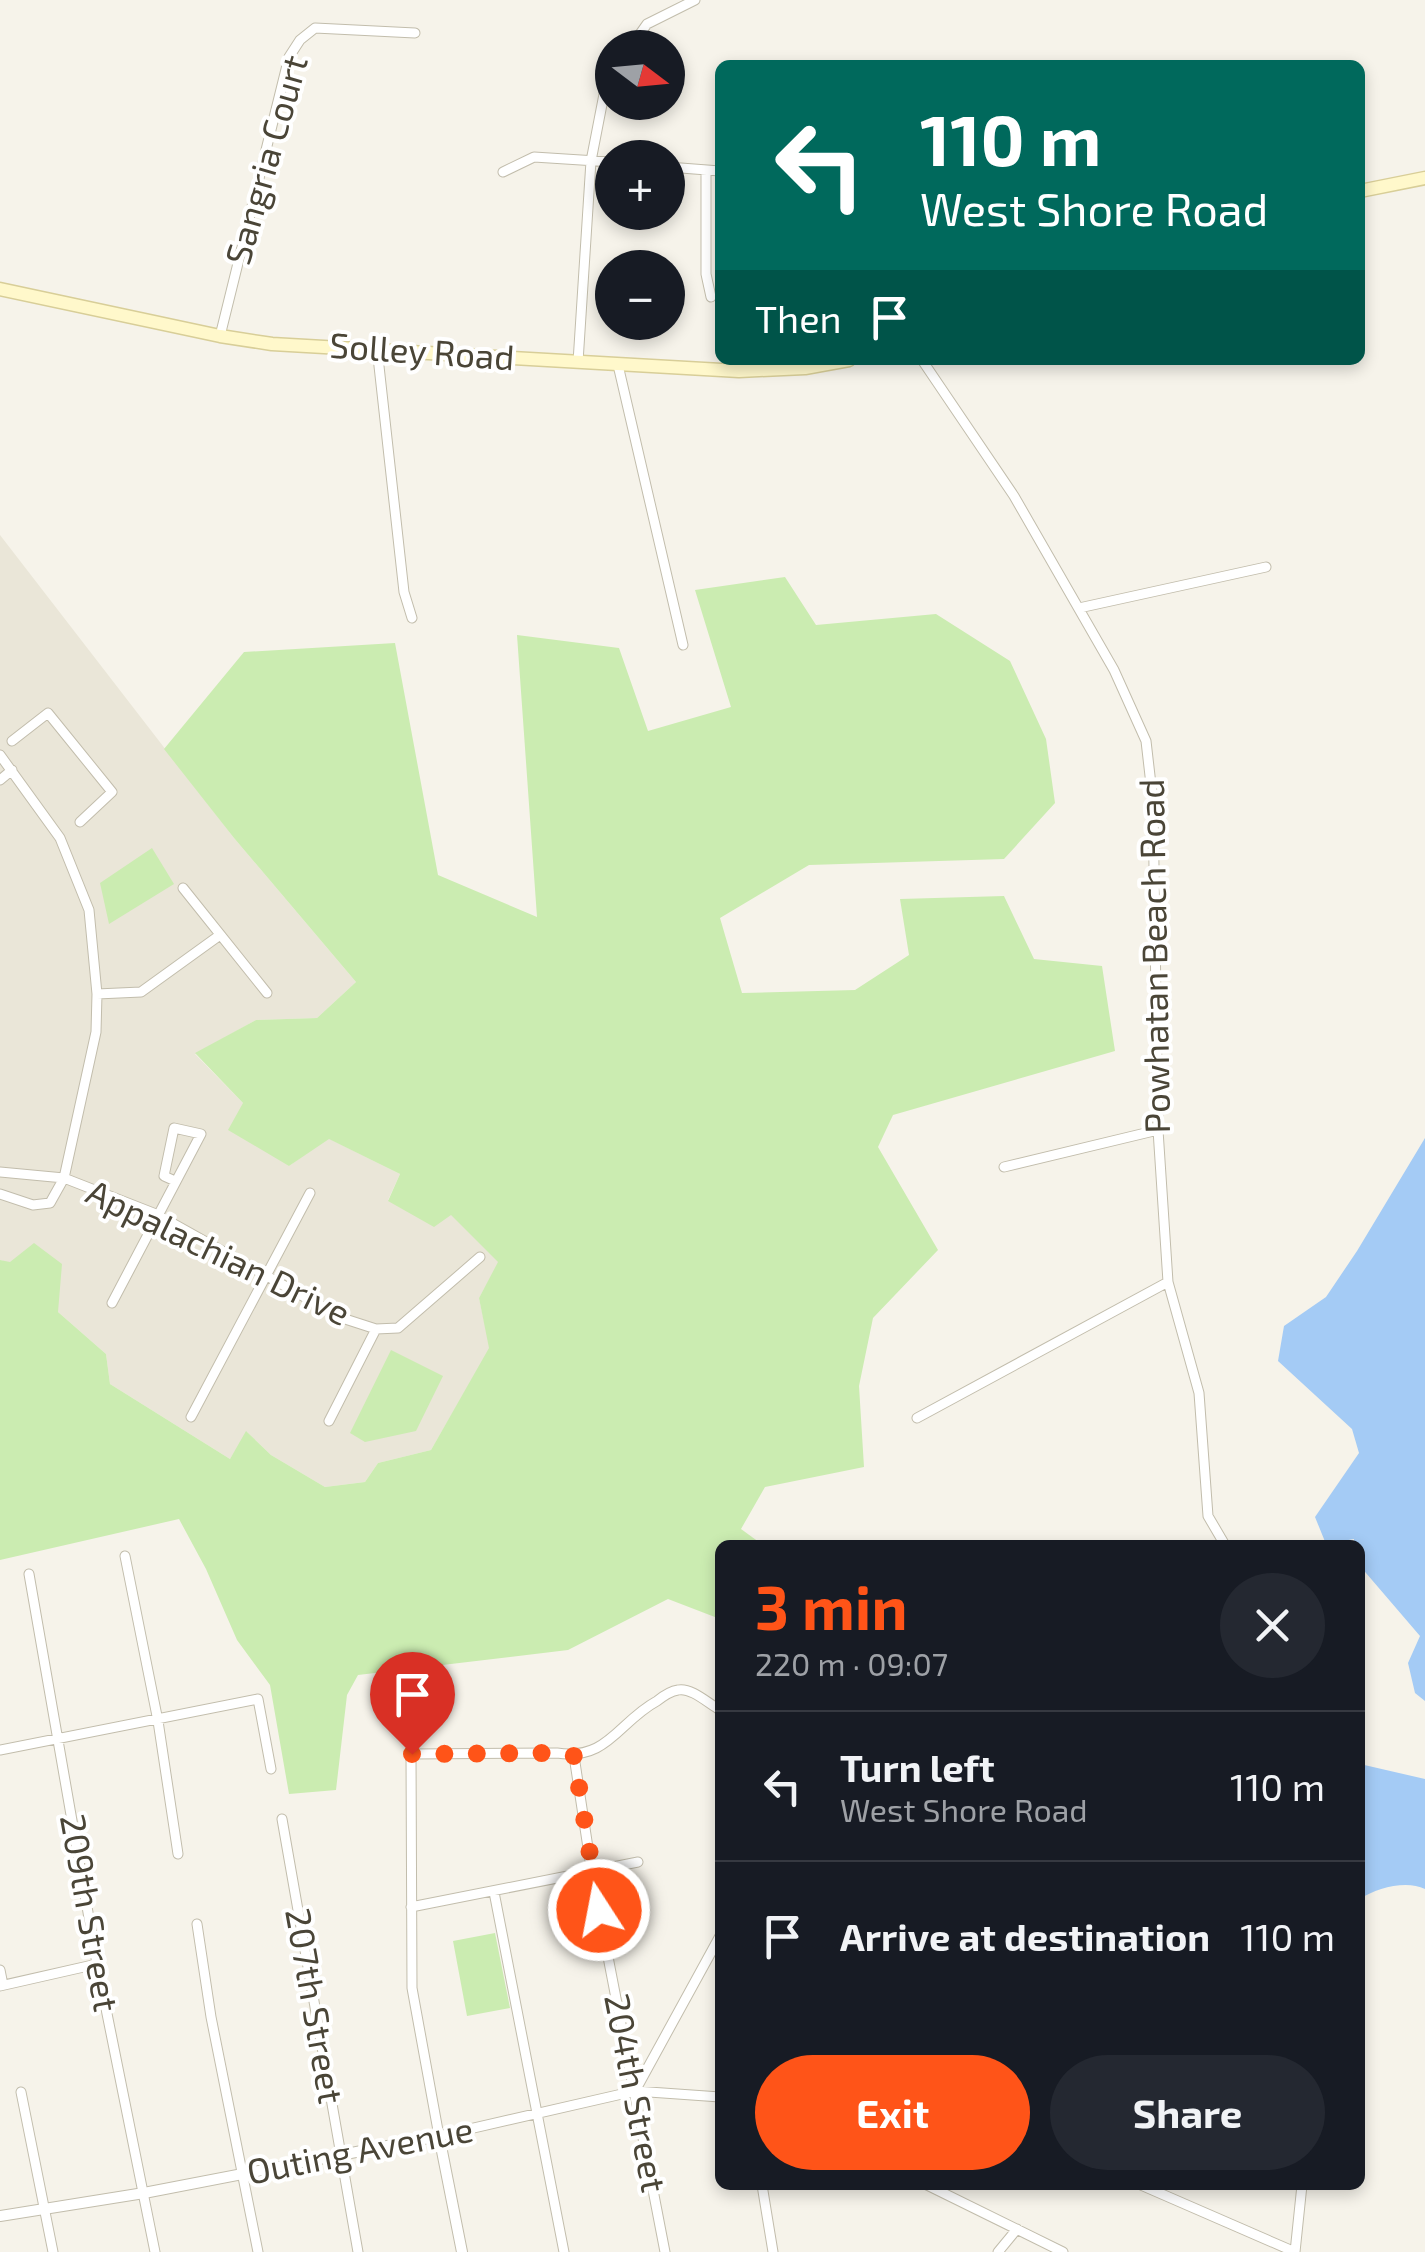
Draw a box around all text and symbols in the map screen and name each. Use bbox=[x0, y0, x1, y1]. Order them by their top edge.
north arrow bbox=[595, 30, 685, 120]
map controls bbox=[595, 30, 685, 340]
street label: Sangria Court bbox=[215, 50, 315, 269]
text: 110 m bbox=[920, 96, 1101, 180]
icon: left bbox=[755, 100, 885, 230]
button: + bbox=[595, 140, 685, 230]
text: West Shore Road bbox=[920, 181, 1268, 235]
button: − bbox=[595, 250, 685, 340]
icon: arrive bbox=[862, 290, 917, 345]
text: Then bbox=[755, 295, 842, 341]
street label: Solley Road bbox=[328, 323, 516, 377]
street label: Powhatan Beach Road bbox=[1129, 778, 1177, 1134]
street label: Appalachian Drive bbox=[80, 1169, 357, 1333]
text: 3 min bbox=[755, 1570, 907, 1642]
button: close bbox=[1220, 1573, 1325, 1678]
text: 220 m · 09:07 bbox=[755, 1644, 948, 1682]
pin bbox=[370, 1652, 455, 1755]
icon: arrive bbox=[385, 1667, 440, 1722]
text: Turn left bbox=[840, 1744, 995, 1790]
icon: left bbox=[755, 1759, 810, 1814]
text: 110 m bbox=[1230, 1763, 1325, 1809]
text: West Shore Road bbox=[840, 1790, 1088, 1828]
street label: 209th Street bbox=[53, 1811, 129, 2015]
position arrow bbox=[547, 1858, 651, 1962]
street label: 207th Street bbox=[278, 1905, 354, 2107]
icon: arrive bbox=[755, 1909, 810, 1964]
text: Arrive at destination bbox=[840, 1913, 1210, 1959]
text: 110 m bbox=[1240, 1913, 1335, 1959]
street label: 204th Street bbox=[597, 1990, 677, 2195]
button: Exit bbox=[755, 2055, 1030, 2170]
button: Share bbox=[1050, 2055, 1325, 2170]
street label: Outing Avenue bbox=[243, 2107, 476, 2192]

